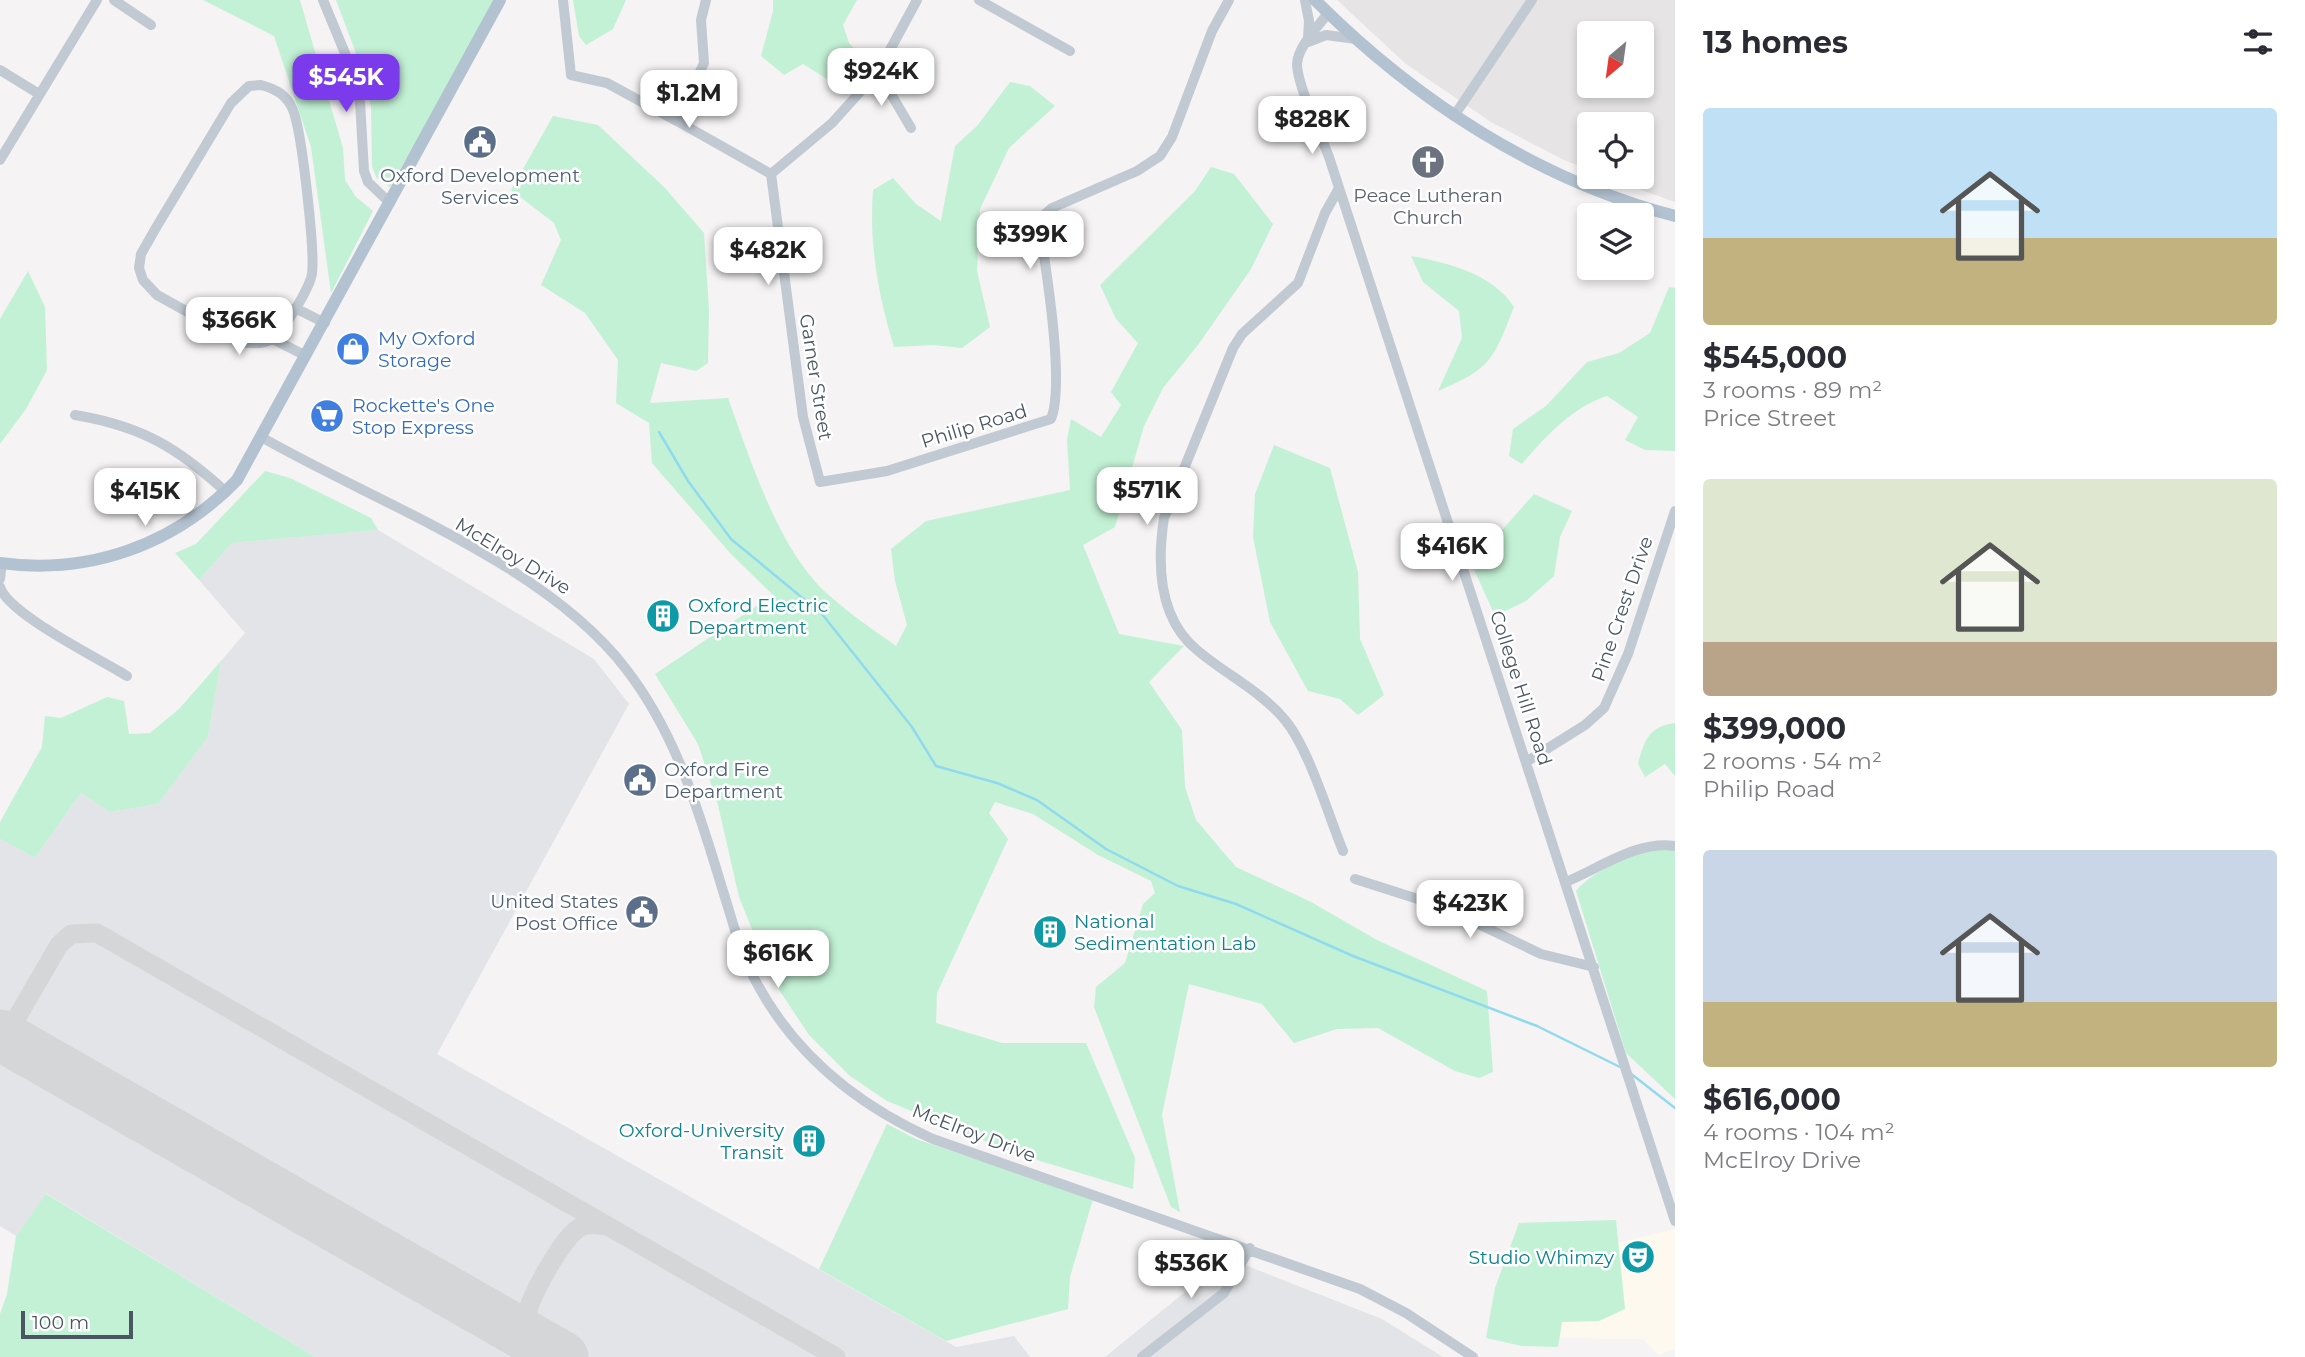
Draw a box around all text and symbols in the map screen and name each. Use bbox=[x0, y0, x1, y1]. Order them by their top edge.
north arrow bbox=[1577, 21, 1654, 98]
map controls bbox=[1577, 21, 1654, 280]
icon: filters bbox=[2239, 23, 2277, 61]
text: 13 homes bbox=[1703, 24, 1848, 61]
pin: $924K bbox=[832, 48, 930, 108]
pin: $545K bbox=[297, 54, 395, 114]
text: $924K bbox=[843, 57, 919, 85]
text: $545K bbox=[309, 63, 383, 91]
pin: $1.2M bbox=[640, 71, 738, 130]
text: $1.2M bbox=[656, 79, 722, 107]
pin: $828K bbox=[1263, 96, 1361, 156]
text: $828K bbox=[1274, 105, 1350, 133]
button: locate bbox=[1577, 112, 1654, 189]
public building icon: Oxford Development Services bbox=[461, 123, 499, 161]
church icon: Peace Lutheran Church bbox=[1409, 143, 1447, 181]
icon: home bbox=[1927, 153, 2053, 279]
place label: Oxford Development Services bbox=[380, 164, 580, 209]
place label: Peace Lutheran Church bbox=[1353, 184, 1503, 229]
button: layers bbox=[1577, 203, 1654, 280]
pin: $399K bbox=[981, 212, 1079, 271]
text: $399K bbox=[993, 220, 1067, 248]
pin: $482K bbox=[719, 228, 817, 287]
text: $482K bbox=[730, 236, 806, 264]
pin: $366K bbox=[190, 298, 288, 357]
text: $366K bbox=[202, 306, 276, 334]
street label: Garner Street bbox=[795, 312, 837, 442]
place label: My Oxford Storage bbox=[378, 327, 476, 372]
shop icon: My Oxford Storage bbox=[334, 330, 372, 368]
text: $545,000 bbox=[1703, 339, 1847, 376]
text: 3 rooms · 89 m² bbox=[1703, 376, 1882, 404]
place label: Rockette's One Stop Express bbox=[352, 394, 495, 439]
supermarket icon: Rockette's One Stop Express bbox=[308, 397, 346, 435]
street label: Philip Road bbox=[918, 399, 1030, 453]
text: Price Street bbox=[1703, 404, 1836, 432]
pin: $415K bbox=[96, 468, 194, 528]
pin: $571K bbox=[1098, 468, 1196, 527]
text: $571K bbox=[1113, 476, 1181, 504]
text: $415K bbox=[110, 477, 180, 505]
street label: McElroy Drive bbox=[451, 512, 575, 600]
pin: $416K bbox=[1403, 524, 1501, 583]
icon: home bbox=[1927, 524, 2053, 650]
text: $416K bbox=[1417, 532, 1487, 560]
street label: Pine Crest Drive bbox=[1586, 533, 1658, 685]
place label: Oxford Electric Department bbox=[688, 594, 828, 639]
building icon: Oxford Electric Department bbox=[644, 597, 682, 635]
street label: College Hill Road bbox=[1485, 608, 1557, 768]
text: $399,000 bbox=[1703, 710, 1846, 747]
text: 2 rooms · 54 m² bbox=[1703, 747, 1882, 775]
place label: Oxford Fire Department bbox=[664, 758, 783, 803]
public building icon: Oxford Fire Department bbox=[621, 761, 659, 799]
text: Philip Road bbox=[1703, 775, 1835, 803]
pin: $423K bbox=[1421, 880, 1519, 940]
text: $423K bbox=[1433, 889, 1507, 917]
place label: United States Post Office bbox=[490, 890, 618, 935]
public building icon: United States Post Office bbox=[623, 893, 661, 931]
icon: home bbox=[1927, 895, 2053, 1021]
place label: National Sedimentation Lab bbox=[1074, 910, 1256, 955]
building icon: National Sedimentation Lab bbox=[1031, 913, 1069, 951]
pin: $616K bbox=[729, 930, 827, 990]
text: $616K bbox=[743, 939, 813, 967]
text: $616,000 bbox=[1703, 1081, 1841, 1118]
street label: McElroy Drive bbox=[909, 1099, 1039, 1167]
text: 4 rooms · 104 m² bbox=[1703, 1118, 1895, 1146]
place label: Oxford-University Transit bbox=[619, 1119, 785, 1164]
building icon: Oxford-University Transit bbox=[790, 1122, 828, 1160]
text: McElroy Drive bbox=[1703, 1146, 1861, 1174]
theatre icon: Studio Whimzy bbox=[1619, 1238, 1657, 1276]
pin: $536K bbox=[1142, 1240, 1240, 1300]
place label: Studio Whimzy bbox=[1468, 1246, 1615, 1269]
text: $536K bbox=[1154, 1249, 1228, 1277]
scale bar bbox=[21, 1308, 133, 1340]
text: 100 m bbox=[32, 1311, 89, 1334]

